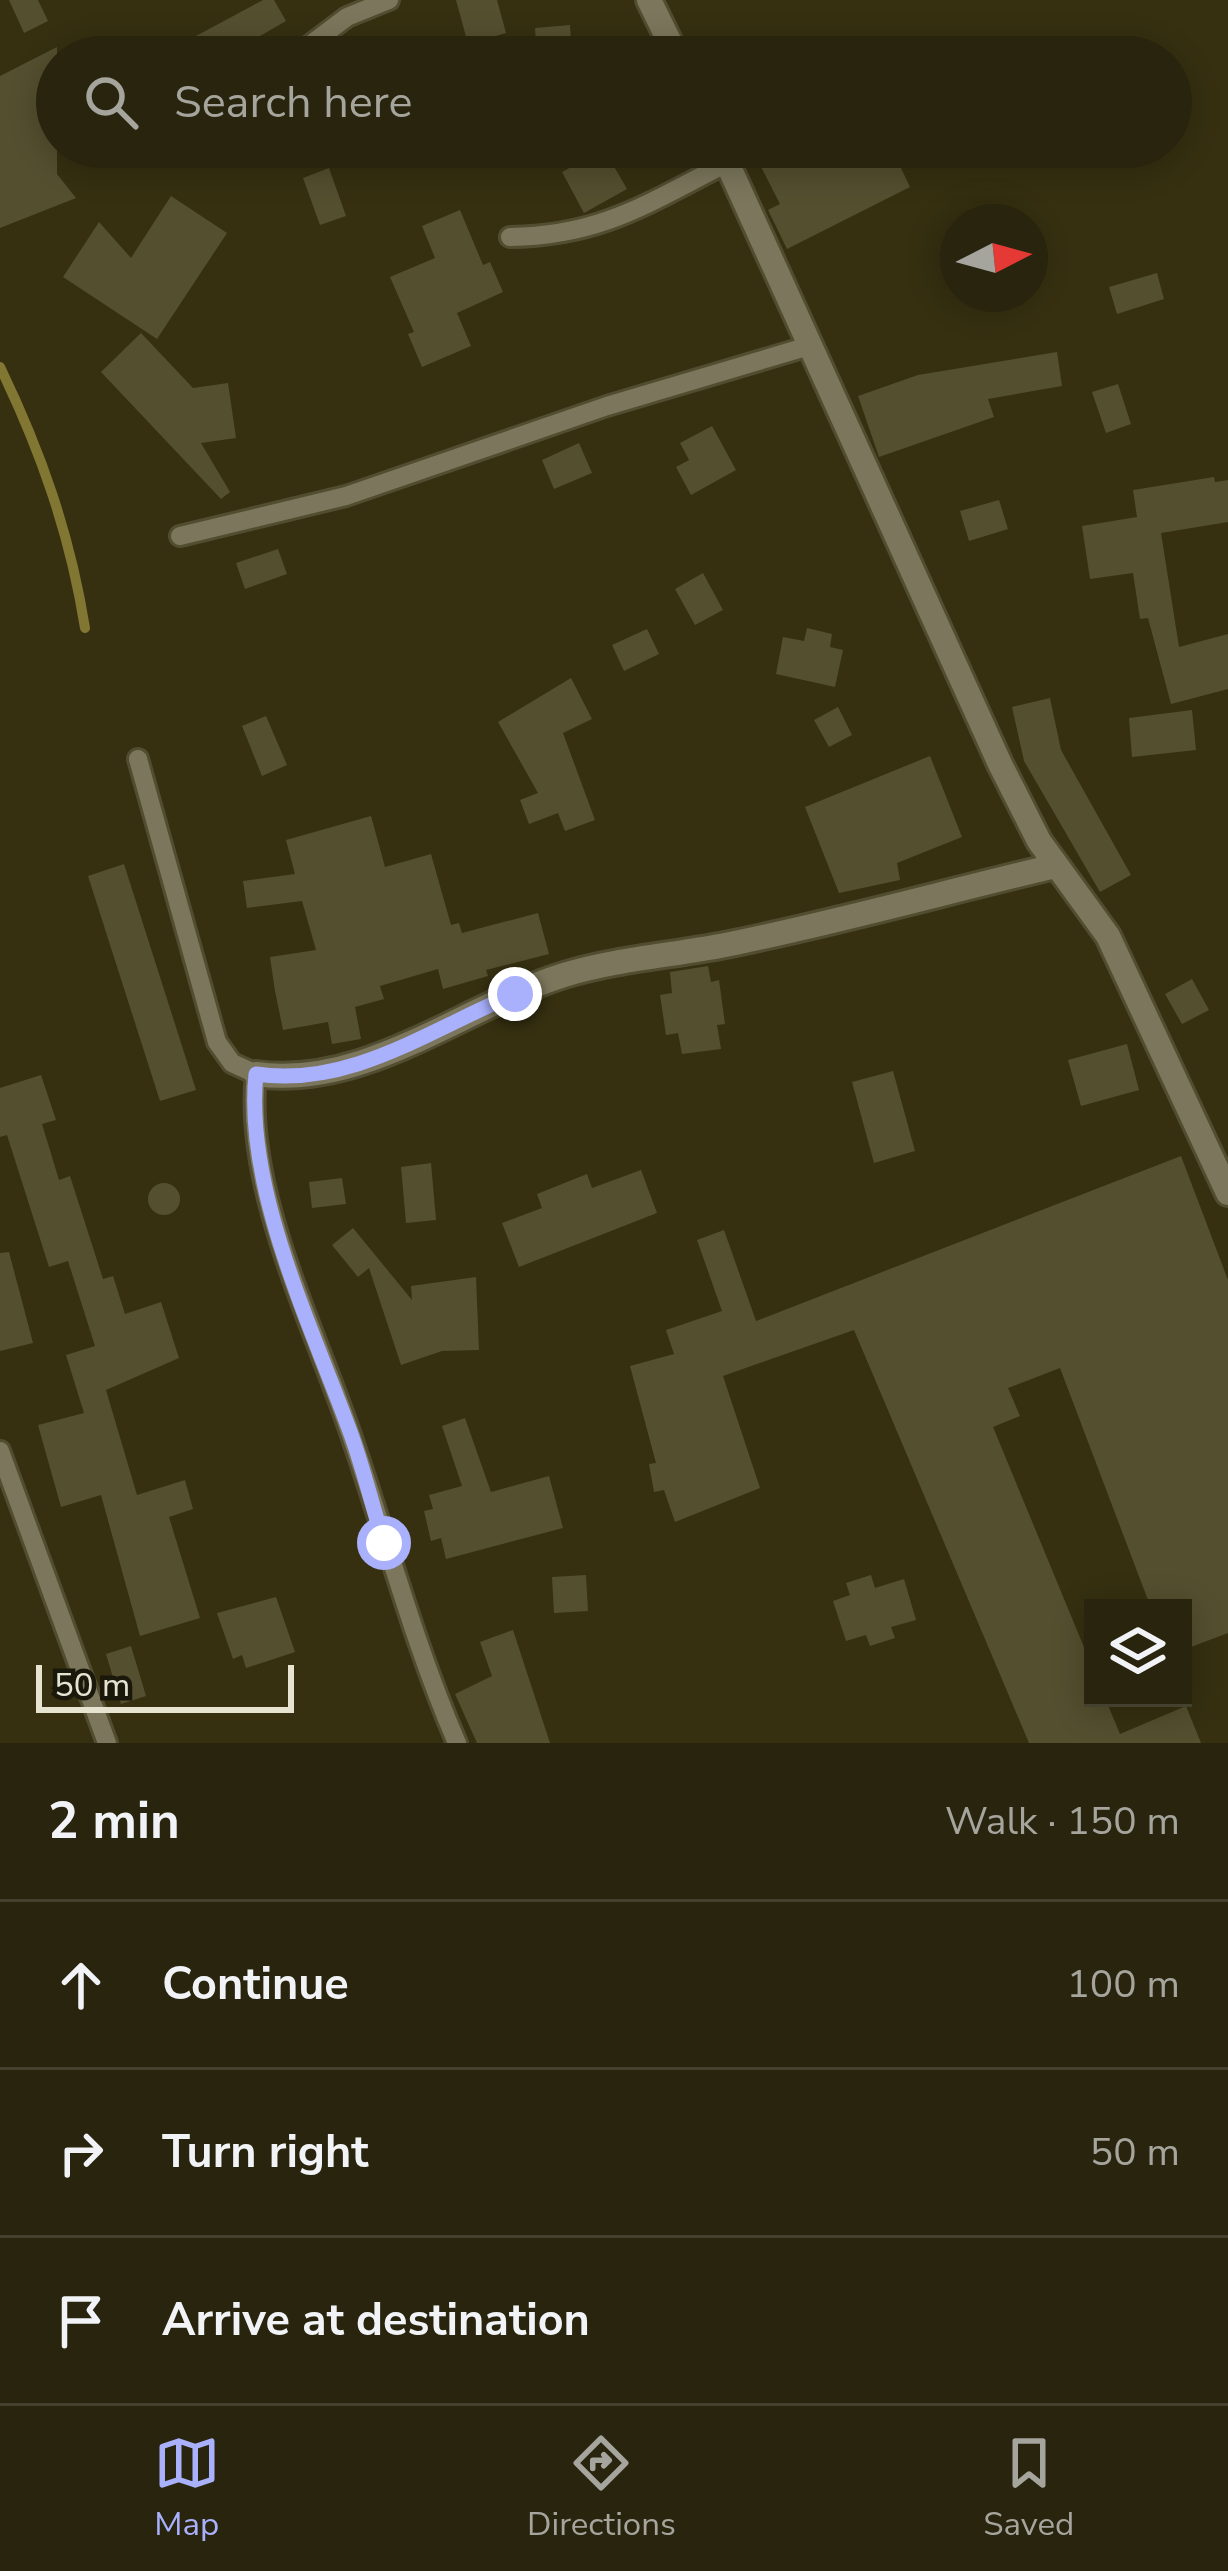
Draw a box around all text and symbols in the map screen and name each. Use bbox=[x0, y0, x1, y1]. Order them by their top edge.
search box bbox=[36, 36, 1192, 168]
icon: search bbox=[78, 69, 144, 135]
text: Search here bbox=[174, 72, 413, 133]
north arrow bbox=[940, 204, 1048, 312]
route end bbox=[488, 967, 542, 1021]
route start bbox=[357, 1516, 411, 1570]
map controls bbox=[1084, 1599, 1192, 1707]
button: layers bbox=[1084, 1599, 1192, 1707]
scale bar bbox=[36, 1659, 294, 1712]
text: 50 m bbox=[54, 1663, 130, 1708]
text: 2 min bbox=[48, 1786, 180, 1856]
text: Walk · 150 m bbox=[945, 1795, 1180, 1848]
icon: ahead bbox=[48, 1952, 114, 2018]
text: Continue bbox=[162, 1954, 349, 2015]
text: 100 m bbox=[1066, 1958, 1180, 2011]
icon: right bbox=[48, 2120, 114, 2186]
text: Turn right bbox=[162, 2122, 369, 2183]
text: 50 m bbox=[1090, 2126, 1180, 2179]
icon: arrive bbox=[48, 2288, 114, 2354]
text: Arrive at destination bbox=[162, 2290, 590, 2351]
tab: Map bbox=[154, 2430, 220, 2547]
tab: Directions bbox=[527, 2430, 676, 2547]
tab: Saved bbox=[983, 2430, 1074, 2547]

